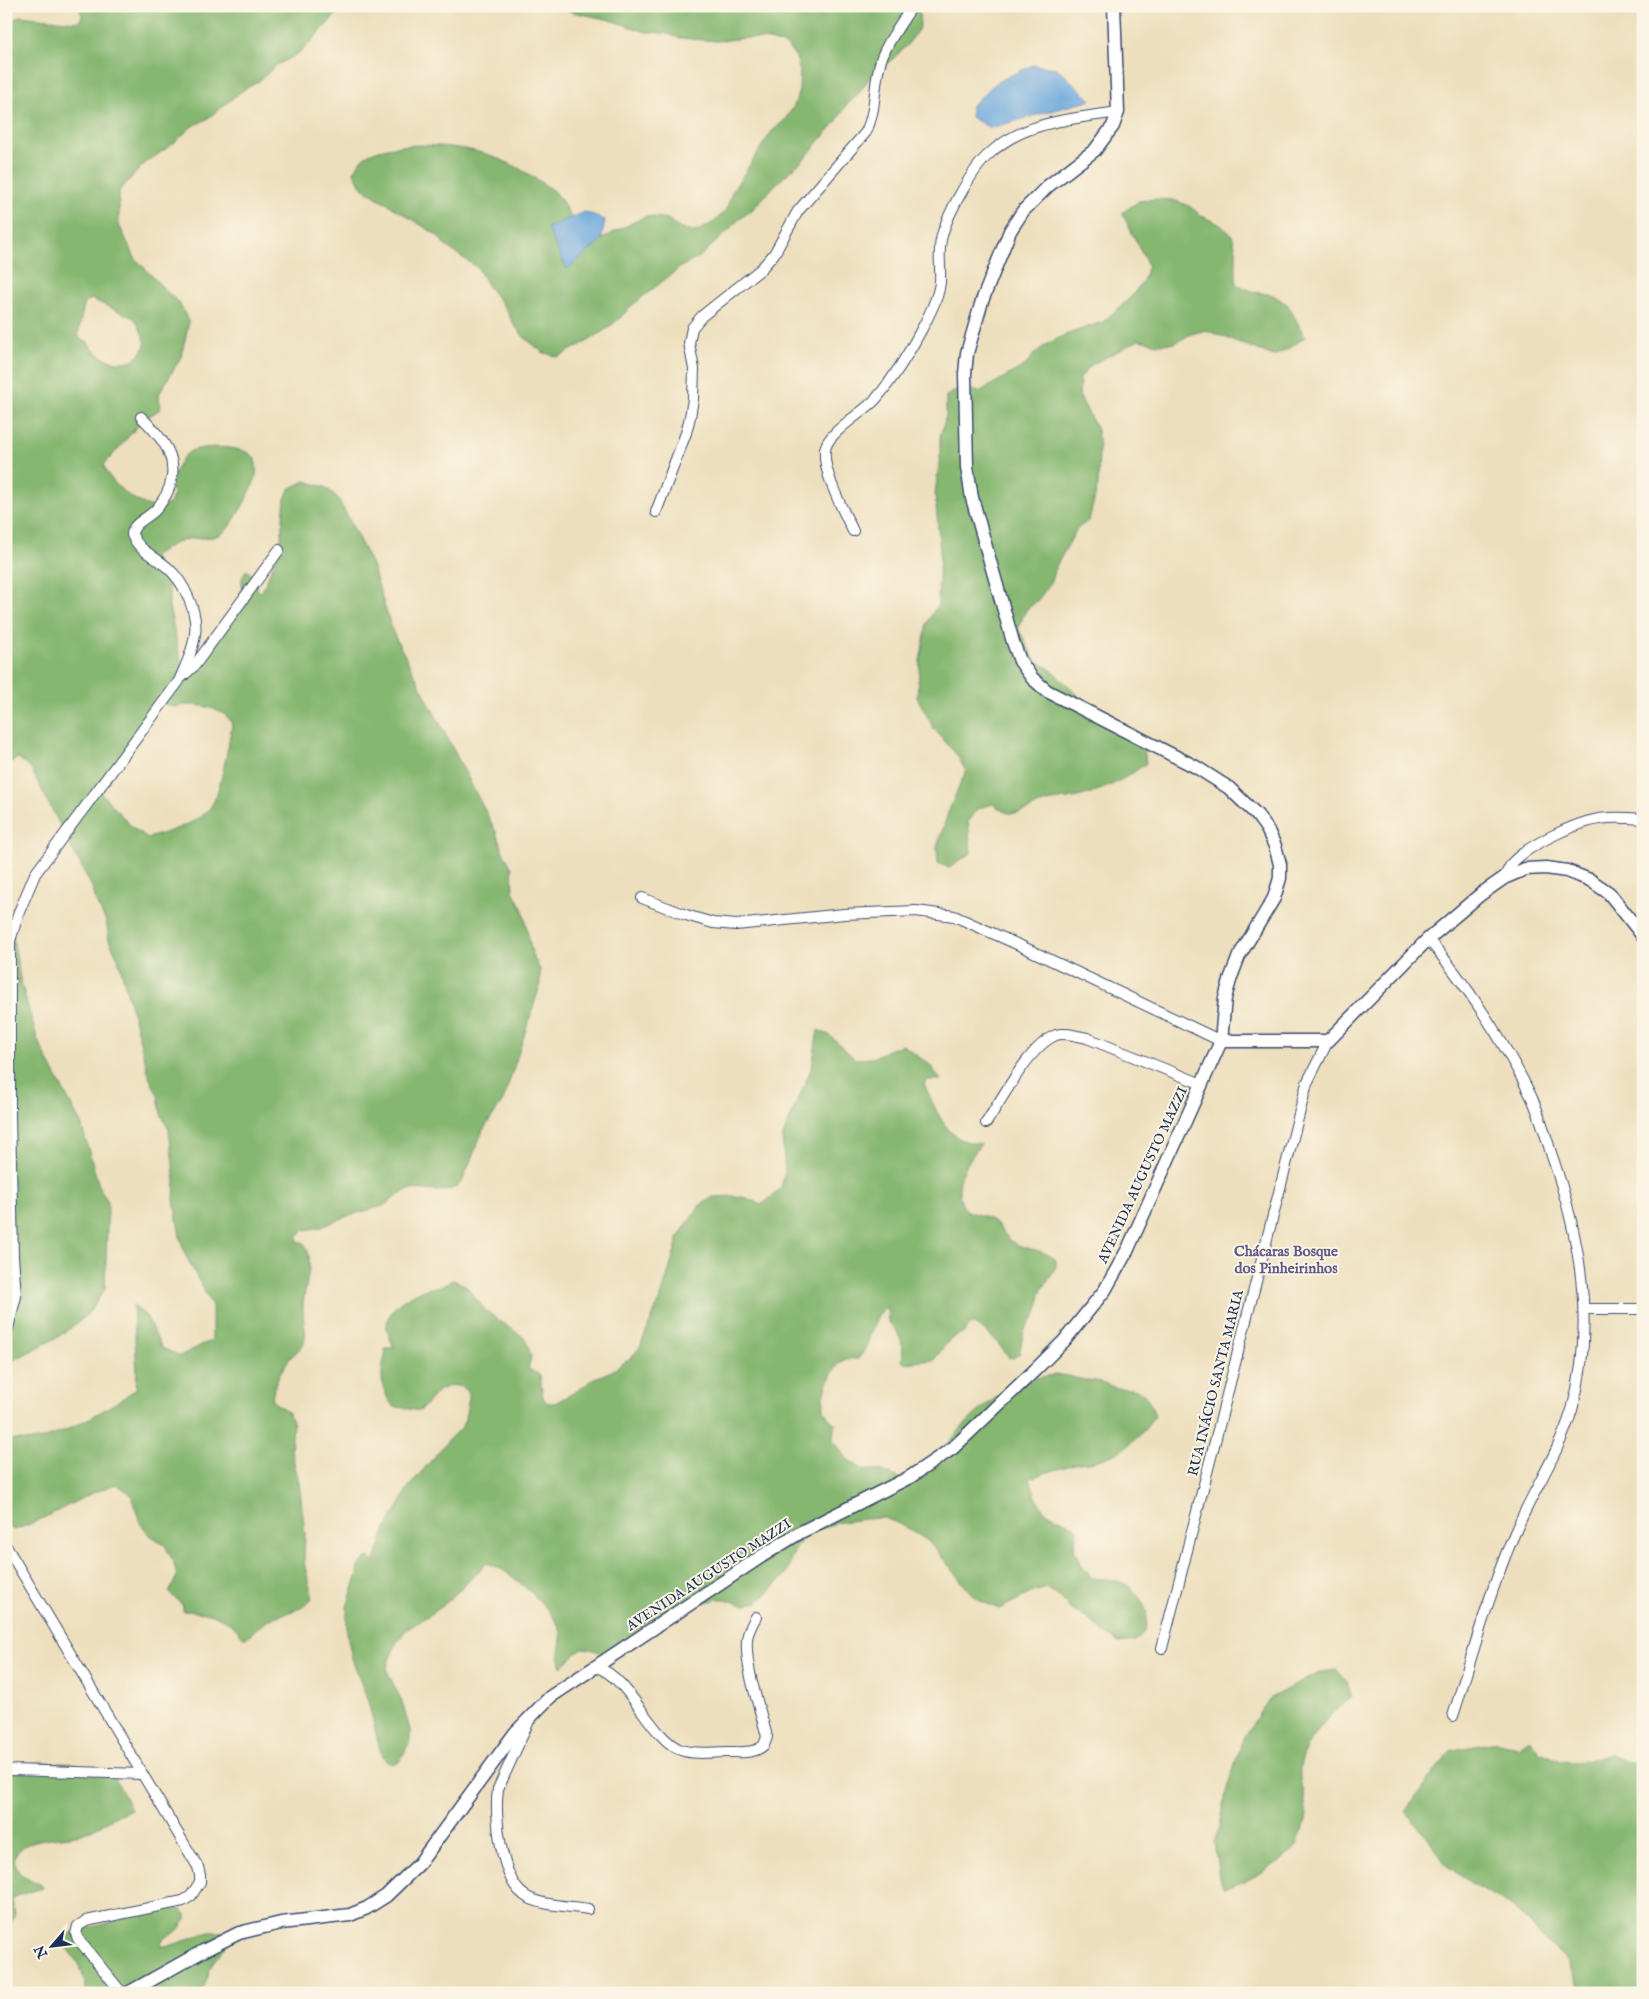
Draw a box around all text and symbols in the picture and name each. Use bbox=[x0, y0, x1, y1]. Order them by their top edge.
street label: AVENIDA AUGUSTO MAZZI bbox=[1094, 1084, 1192, 1267]
district label: Chácaras Bosque dos Pinheirinhos bbox=[1234, 1242, 1338, 1278]
street label: RUA INÁCIO SANTA MARIA bbox=[1183, 1287, 1248, 1478]
street label: AVENIDA AUGUSTO MAZZI bbox=[622, 1515, 795, 1636]
north arrow bbox=[28, 1922, 78, 1972]
text: N bbox=[31, 1942, 53, 1962]

